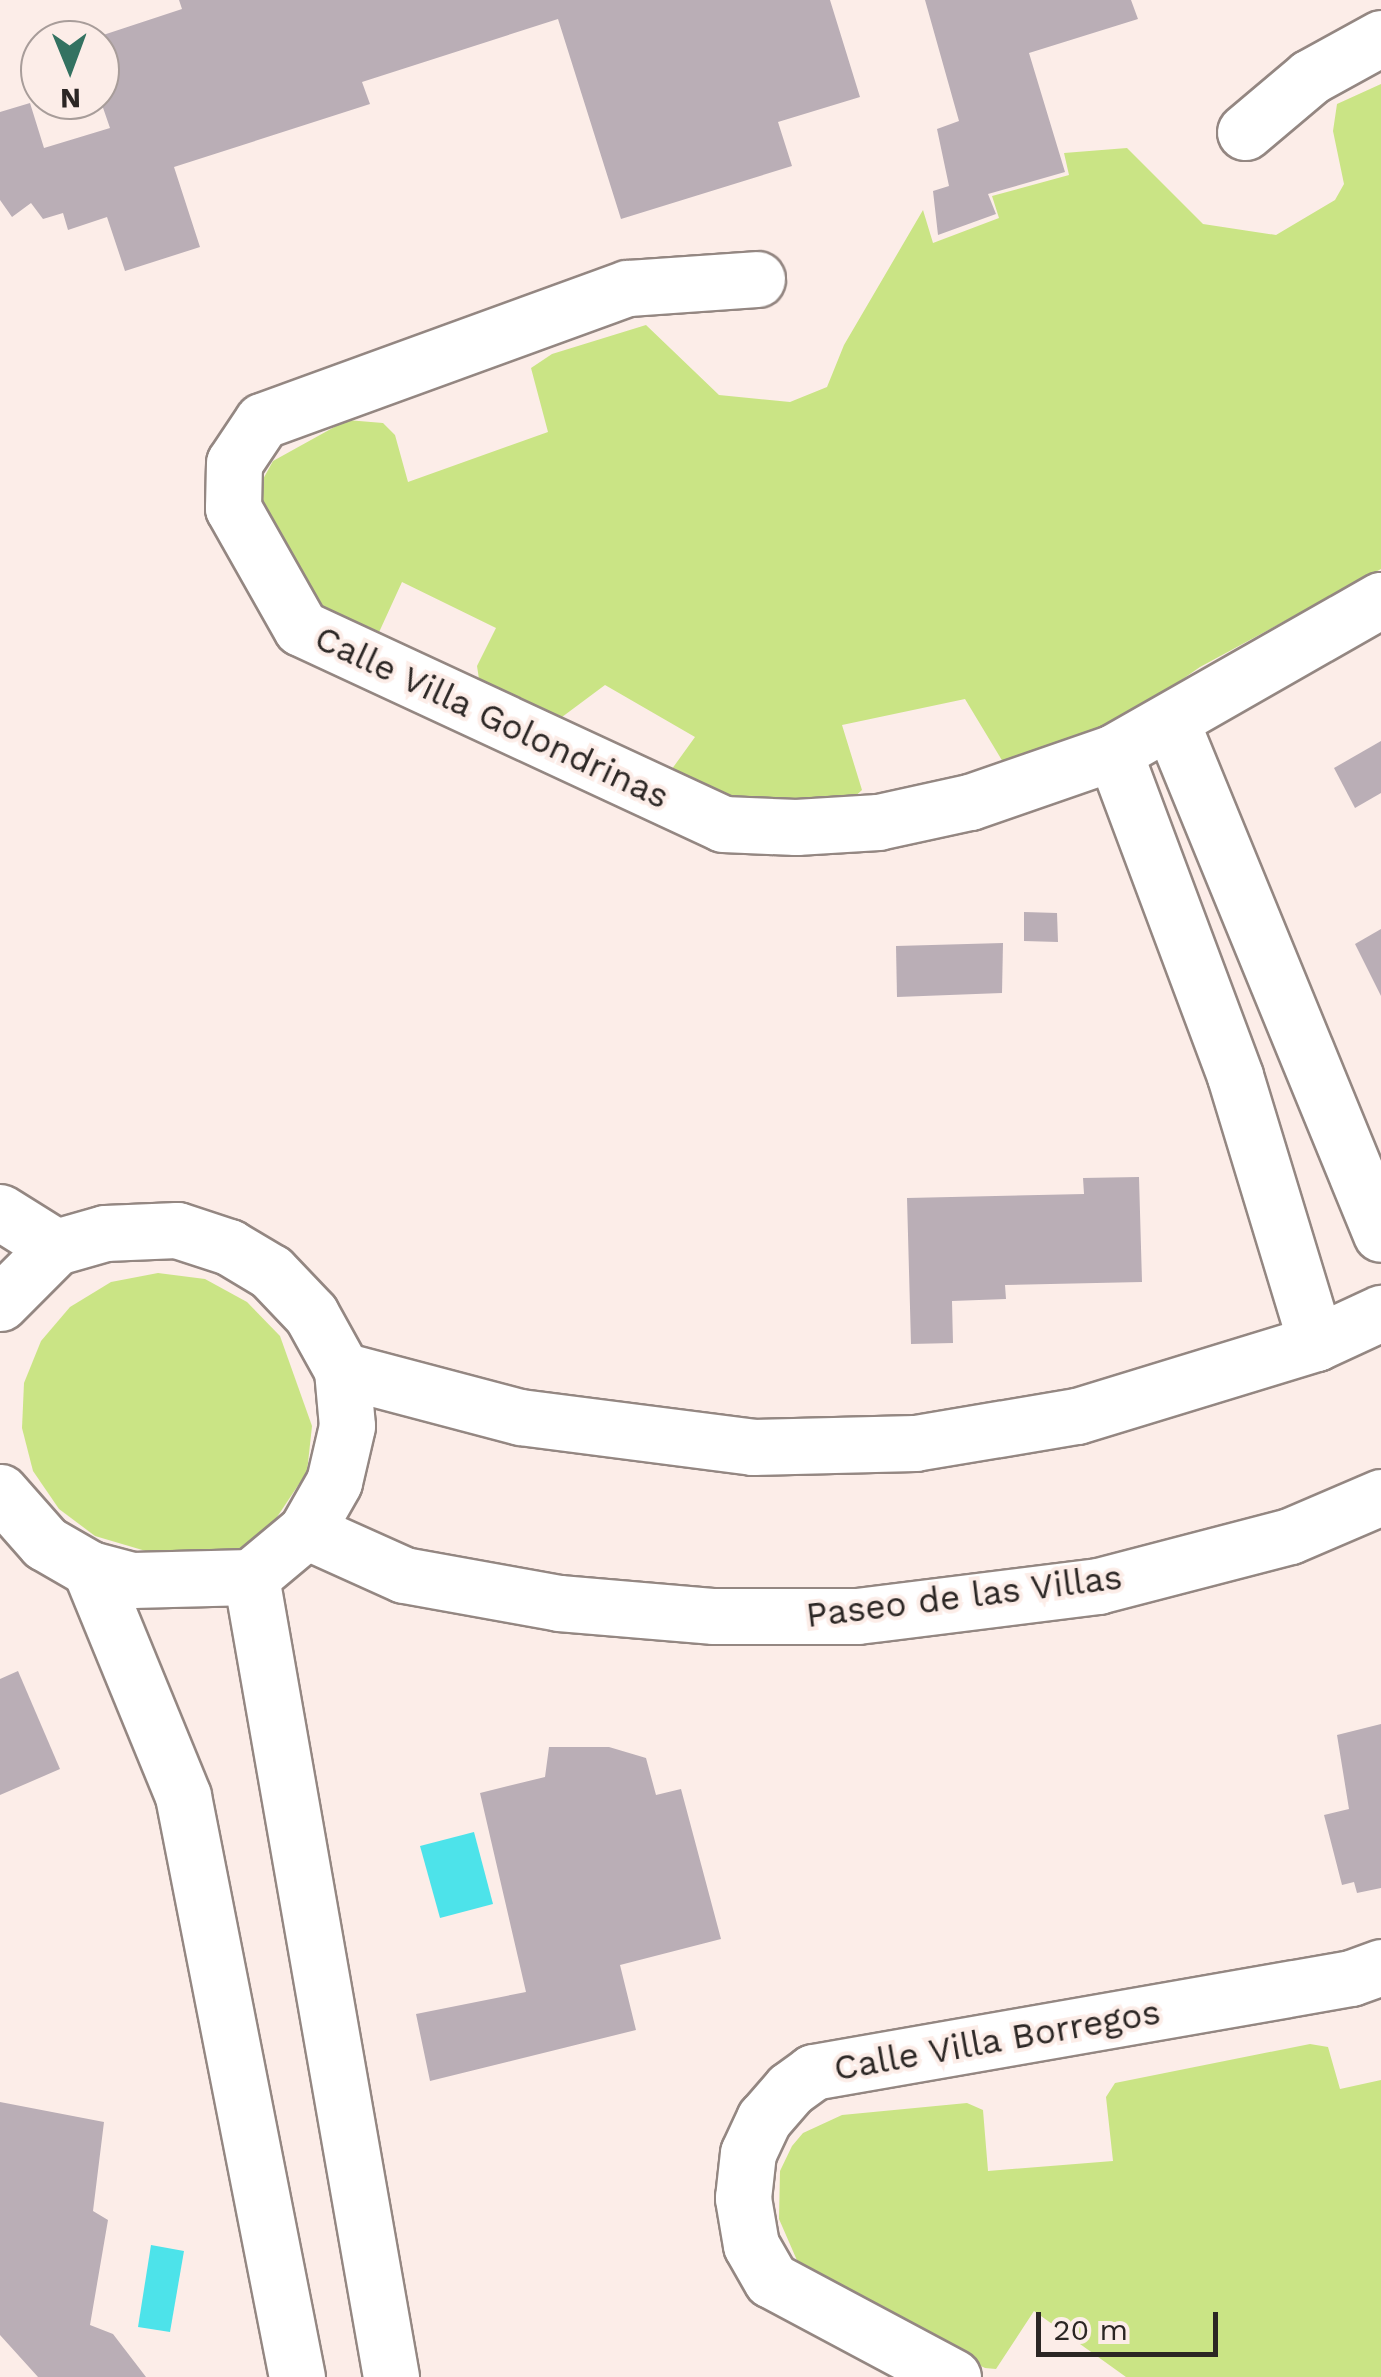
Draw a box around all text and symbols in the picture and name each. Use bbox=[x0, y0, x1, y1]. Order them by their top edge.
north arrow bbox=[20, 20, 120, 120]
text: N bbox=[60, 82, 81, 115]
street label: Calle Villa Golondrinas bbox=[307, 616, 677, 818]
street label: Paseo de las Villas bbox=[803, 1556, 1125, 1636]
street label: Calle Villa Borregos bbox=[830, 1990, 1164, 2090]
scale bar bbox=[1041, 2292, 1224, 2354]
text: 20 m bbox=[1053, 2312, 1128, 2347]

